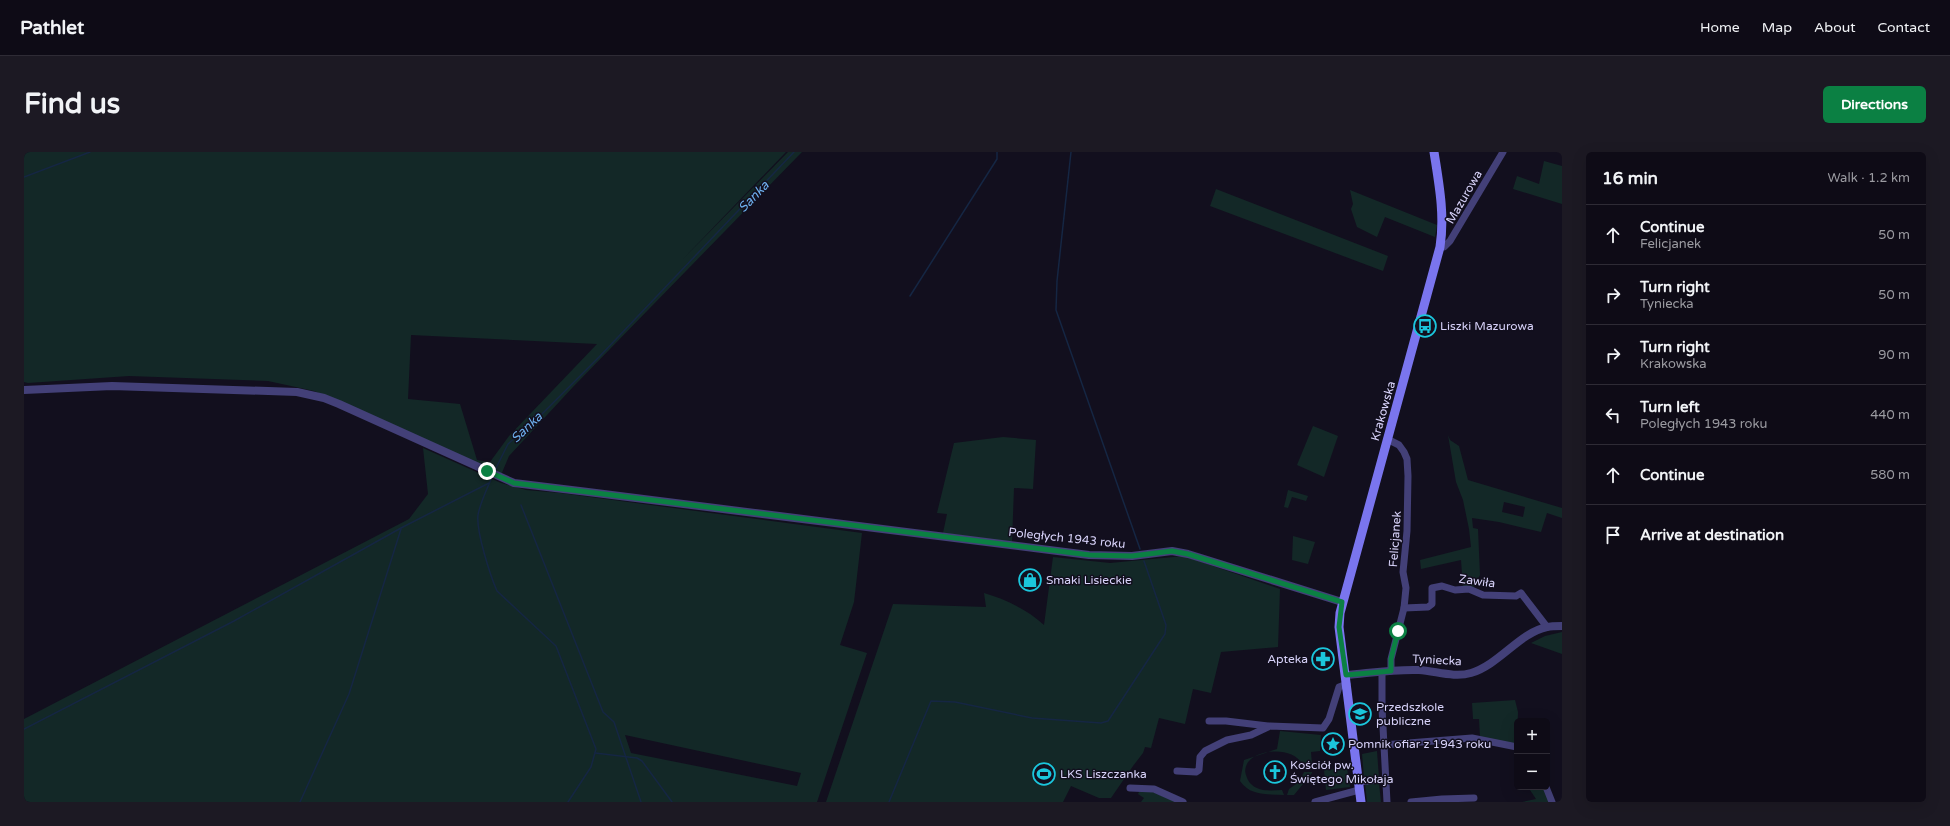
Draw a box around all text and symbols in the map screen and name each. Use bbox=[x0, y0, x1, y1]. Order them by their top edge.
text: Pathlet bbox=[20, 17, 84, 39]
text: Home bbox=[1700, 19, 1740, 36]
text: Map bbox=[1762, 19, 1792, 36]
text: About bbox=[1814, 19, 1856, 36]
text: Contact bbox=[1878, 19, 1930, 36]
button: Directions bbox=[1823, 86, 1926, 123]
text: Find us bbox=[24, 87, 120, 121]
street label: Mazurowa bbox=[1443, 168, 1485, 226]
text: 16 min bbox=[1602, 168, 1658, 189]
text: Walk · 1.2 km bbox=[1828, 170, 1910, 186]
water label: Sanka bbox=[735, 177, 773, 216]
text: Continue bbox=[1640, 218, 1704, 236]
icon: ahead bbox=[1602, 224, 1624, 246]
text: 50 m bbox=[1878, 227, 1910, 243]
text: Felicjanek bbox=[1640, 236, 1701, 252]
text: Turn right bbox=[1640, 278, 1710, 296]
icon: right bbox=[1602, 284, 1624, 306]
text: 50 m bbox=[1878, 287, 1910, 303]
text: Tyniecka bbox=[1640, 296, 1694, 312]
bus stop icon: Liszki Mazurowa bbox=[1412, 313, 1438, 339]
place label: Liszki Mazurowa bbox=[1440, 319, 1534, 333]
text: Turn right bbox=[1640, 338, 1710, 356]
icon: right bbox=[1602, 344, 1624, 366]
text: 90 m bbox=[1878, 347, 1910, 363]
text: Krakowska bbox=[1640, 356, 1707, 372]
street label: Krakowska bbox=[1368, 380, 1398, 442]
text: Turn left bbox=[1640, 398, 1700, 416]
icon: left bbox=[1602, 404, 1624, 426]
text: 440 m bbox=[1870, 407, 1910, 423]
water label: Sanka bbox=[508, 408, 546, 446]
text: Poległych 1943 roku bbox=[1640, 416, 1767, 432]
route end bbox=[478, 462, 496, 480]
icon: ahead bbox=[1602, 464, 1624, 486]
text: Continue bbox=[1640, 466, 1704, 484]
text: 580 m bbox=[1870, 467, 1910, 483]
street label: Felicjanek bbox=[1386, 510, 1404, 568]
icon: arrive bbox=[1602, 524, 1624, 546]
street label: Poległych 1943 roku bbox=[1008, 525, 1126, 551]
text: Arrive at destination bbox=[1640, 526, 1784, 544]
shop icon: Smaki Lisieckie bbox=[1017, 567, 1043, 593]
street label: Zawiła bbox=[1458, 572, 1496, 590]
place label: Smaki Lisieckie bbox=[1046, 573, 1132, 587]
route start bbox=[1389, 622, 1407, 640]
pharmacy icon: Apteka bbox=[1310, 646, 1336, 672]
place label: Apteka bbox=[1267, 652, 1308, 666]
street label: Tyniecka bbox=[1412, 652, 1462, 668]
place label: Przedszkole publiczne bbox=[1376, 700, 1444, 728]
school or university icon: Przedszkole publiczne bbox=[1347, 701, 1373, 727]
map controls bbox=[1514, 718, 1550, 790]
button: + bbox=[1514, 718, 1550, 754]
place icon: Pomnik ofiar z 1943 roku bbox=[1320, 731, 1346, 757]
place label: Pomnik ofiar z 1943 roku bbox=[1348, 737, 1491, 751]
button: − bbox=[1514, 754, 1550, 790]
place label: Kościół pw. Świętego Mikołaja bbox=[1290, 758, 1393, 786]
church icon: Kościół pw. Świętego Mikołaja bbox=[1262, 759, 1288, 785]
sports icon: LKS Liszczanka bbox=[1031, 761, 1057, 787]
place label: LKS Liszczanka bbox=[1060, 767, 1147, 781]

